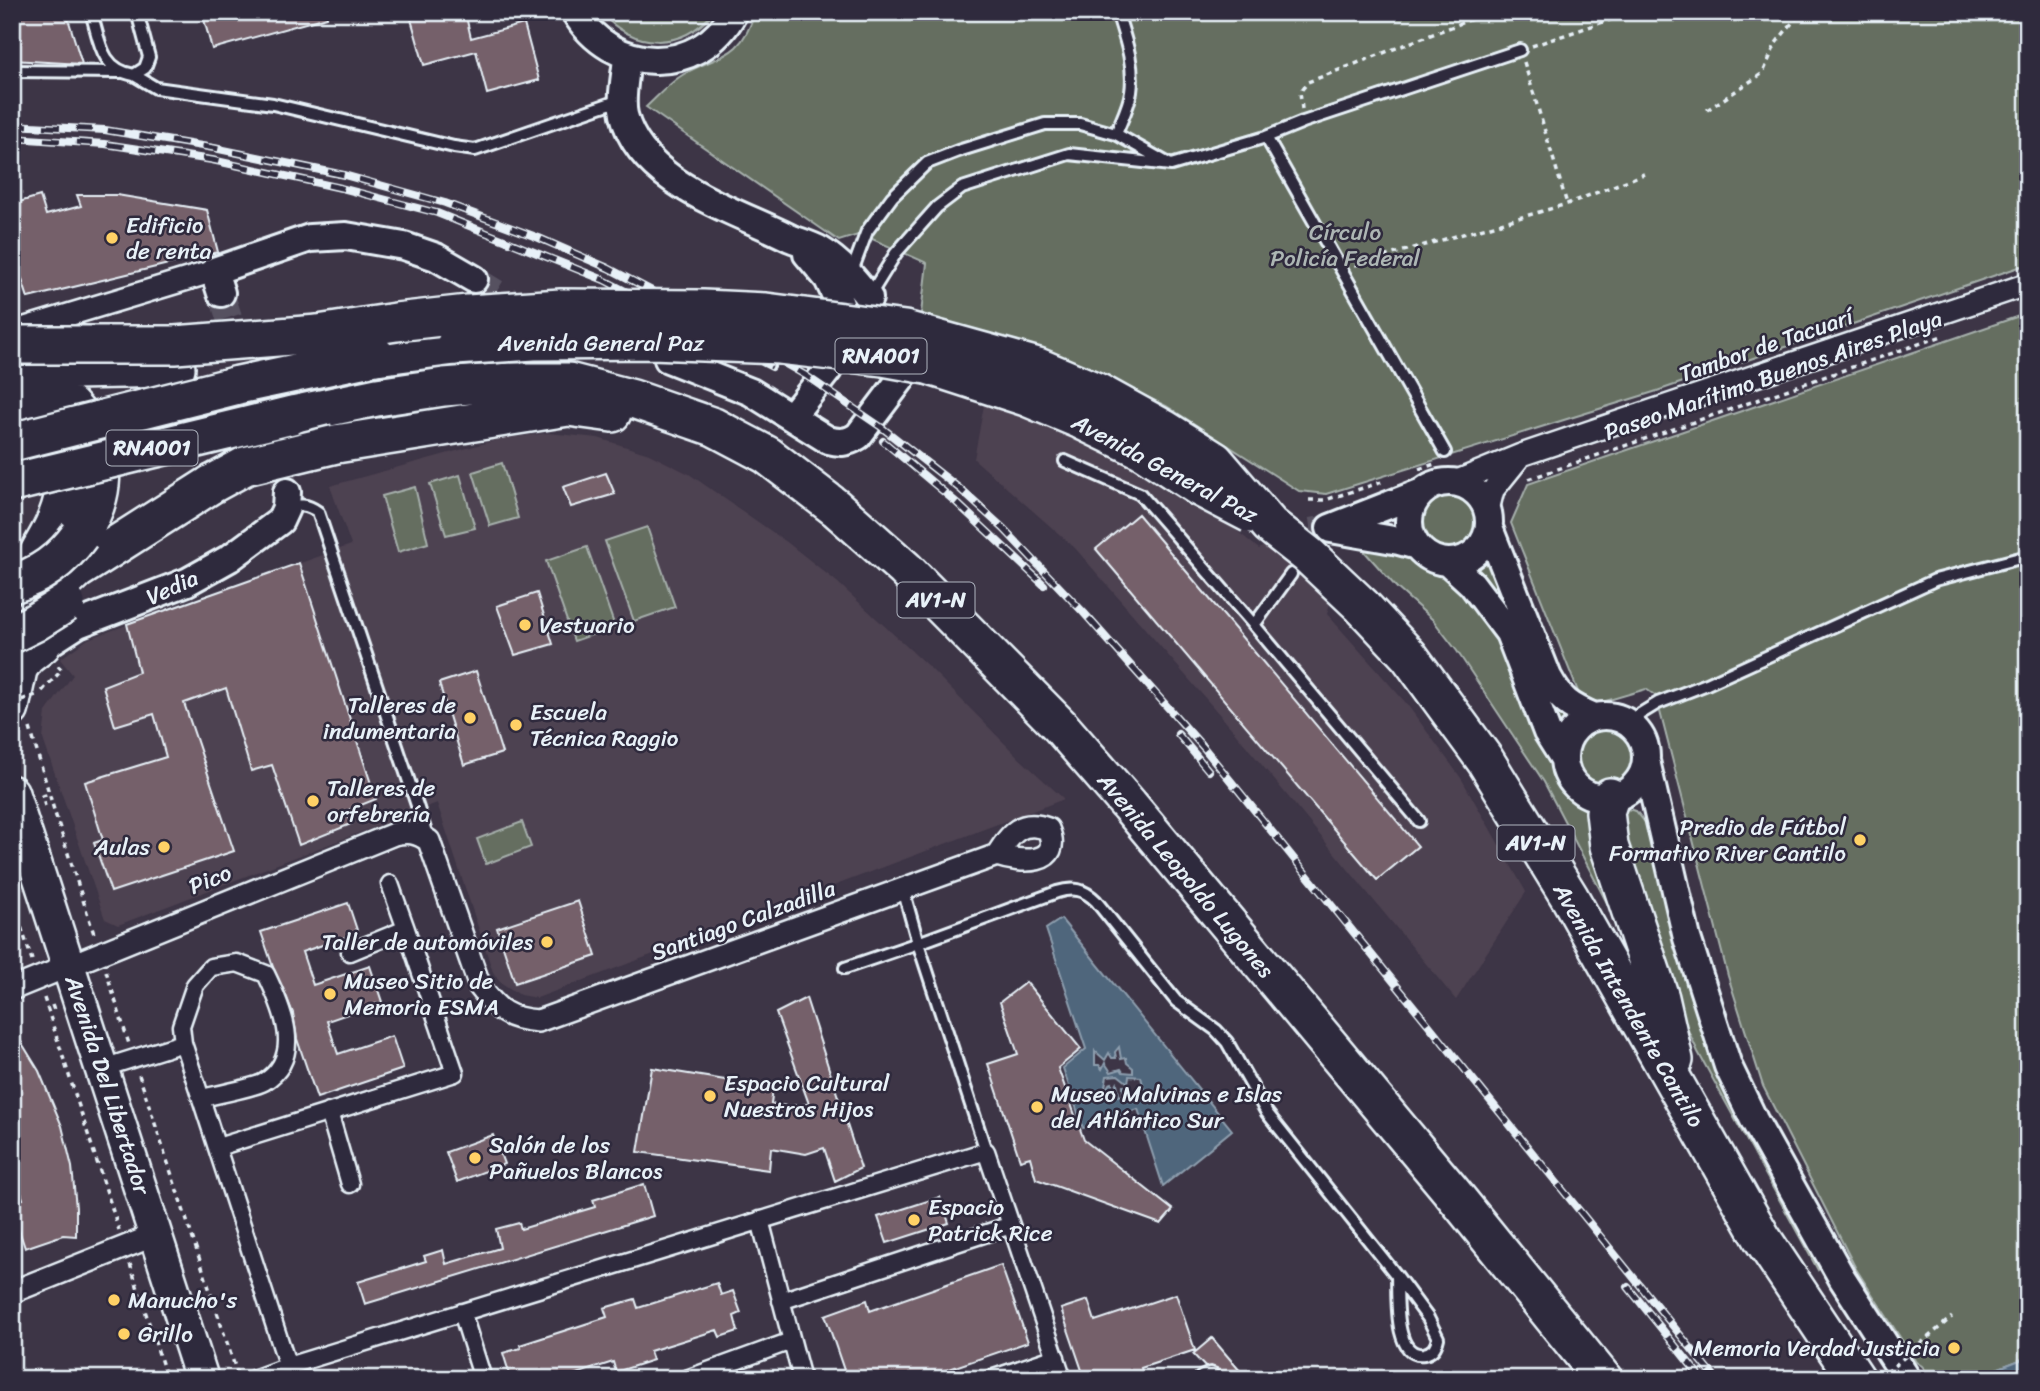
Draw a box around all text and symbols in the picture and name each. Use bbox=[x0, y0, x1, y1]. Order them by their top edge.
place label: Edificio de renta bbox=[126, 205, 212, 272]
park label: Círculo Policía Federal bbox=[1270, 212, 1420, 279]
marker: Edificio de renta bbox=[104, 230, 120, 246]
street label: Tambor de Tacuarí bbox=[1673, 296, 1861, 394]
street label: Paseo Marítimo Buenos Aires Playa bbox=[1598, 298, 1948, 453]
street label: Avenida General Paz bbox=[497, 323, 705, 364]
road number: RNA001 bbox=[836, 338, 926, 374]
street label: Avenida General Paz bbox=[1063, 401, 1266, 535]
road number: RNA001 bbox=[106, 430, 198, 466]
street label: Vedia bbox=[139, 558, 205, 617]
road number: AV1-N bbox=[898, 582, 974, 618]
place label: Vestuario bbox=[539, 605, 635, 646]
marker: Vestuario bbox=[517, 617, 533, 633]
place label: Talleres de indumentaria bbox=[323, 685, 456, 752]
place label: Escuela Técnica Raggio bbox=[530, 692, 679, 759]
marker: Talleres de indumentaria bbox=[462, 710, 478, 726]
marker: Escuela Técnica Raggio bbox=[508, 717, 524, 733]
street label: Avenida Leopoldo Lugones bbox=[1086, 762, 1285, 988]
place label: Talleres de orfebrería bbox=[327, 768, 435, 835]
marker: Talleres de orfebrería bbox=[305, 793, 321, 809]
place label: Predio de Fútbol Formativo River Cantilo bbox=[1609, 807, 1846, 874]
road number: AV1-N bbox=[1498, 826, 1574, 860]
place label: Aulas bbox=[93, 827, 150, 868]
marker: Predio de Fútbol Formativo River Cantilo bbox=[1852, 832, 1868, 848]
marker: Aulas bbox=[156, 839, 172, 855]
street label: Pico bbox=[182, 852, 238, 907]
street label: Santiago Calzadilla bbox=[645, 868, 842, 973]
street label: Avenida Intendente Cantilo bbox=[1541, 874, 1716, 1136]
place label: Taller de automóviles bbox=[322, 922, 534, 963]
marker: Taller de automóviles bbox=[539, 934, 555, 950]
place label: Museo Sitio de Memoria ESMA bbox=[344, 961, 499, 1028]
street label: Avenida Del Libertador bbox=[52, 969, 163, 1202]
marker: Museo Sitio de Memoria ESMA bbox=[322, 986, 338, 1002]
place label: Espacio Cultural Nuestros Hijos bbox=[724, 1063, 890, 1130]
place label: Museo Malvinas e Islas del Atlántico Sur bbox=[1051, 1074, 1283, 1141]
marker: Espacio Cultural Nuestros Hijos bbox=[702, 1088, 718, 1104]
marker: Museo Malvinas e Islas del Atlántico Sur bbox=[1029, 1099, 1045, 1115]
place label: Salón de los Pañuelos Blancos bbox=[489, 1125, 663, 1192]
marker: Salón de los Pañuelos Blancos bbox=[467, 1150, 483, 1166]
place label: Espacio Patrick Rice bbox=[928, 1187, 1053, 1254]
marker: Espacio Patrick Rice bbox=[906, 1212, 922, 1228]
place label: Manucho's bbox=[128, 1280, 238, 1321]
marker: Manucho's bbox=[106, 1292, 122, 1308]
place label: Grillo bbox=[138, 1314, 193, 1355]
marker: Grillo bbox=[116, 1326, 132, 1342]
place label: Memoria Verdad Justicia bbox=[1694, 1328, 1940, 1369]
marker: Memoria Verdad Justicia bbox=[1946, 1340, 1962, 1356]

